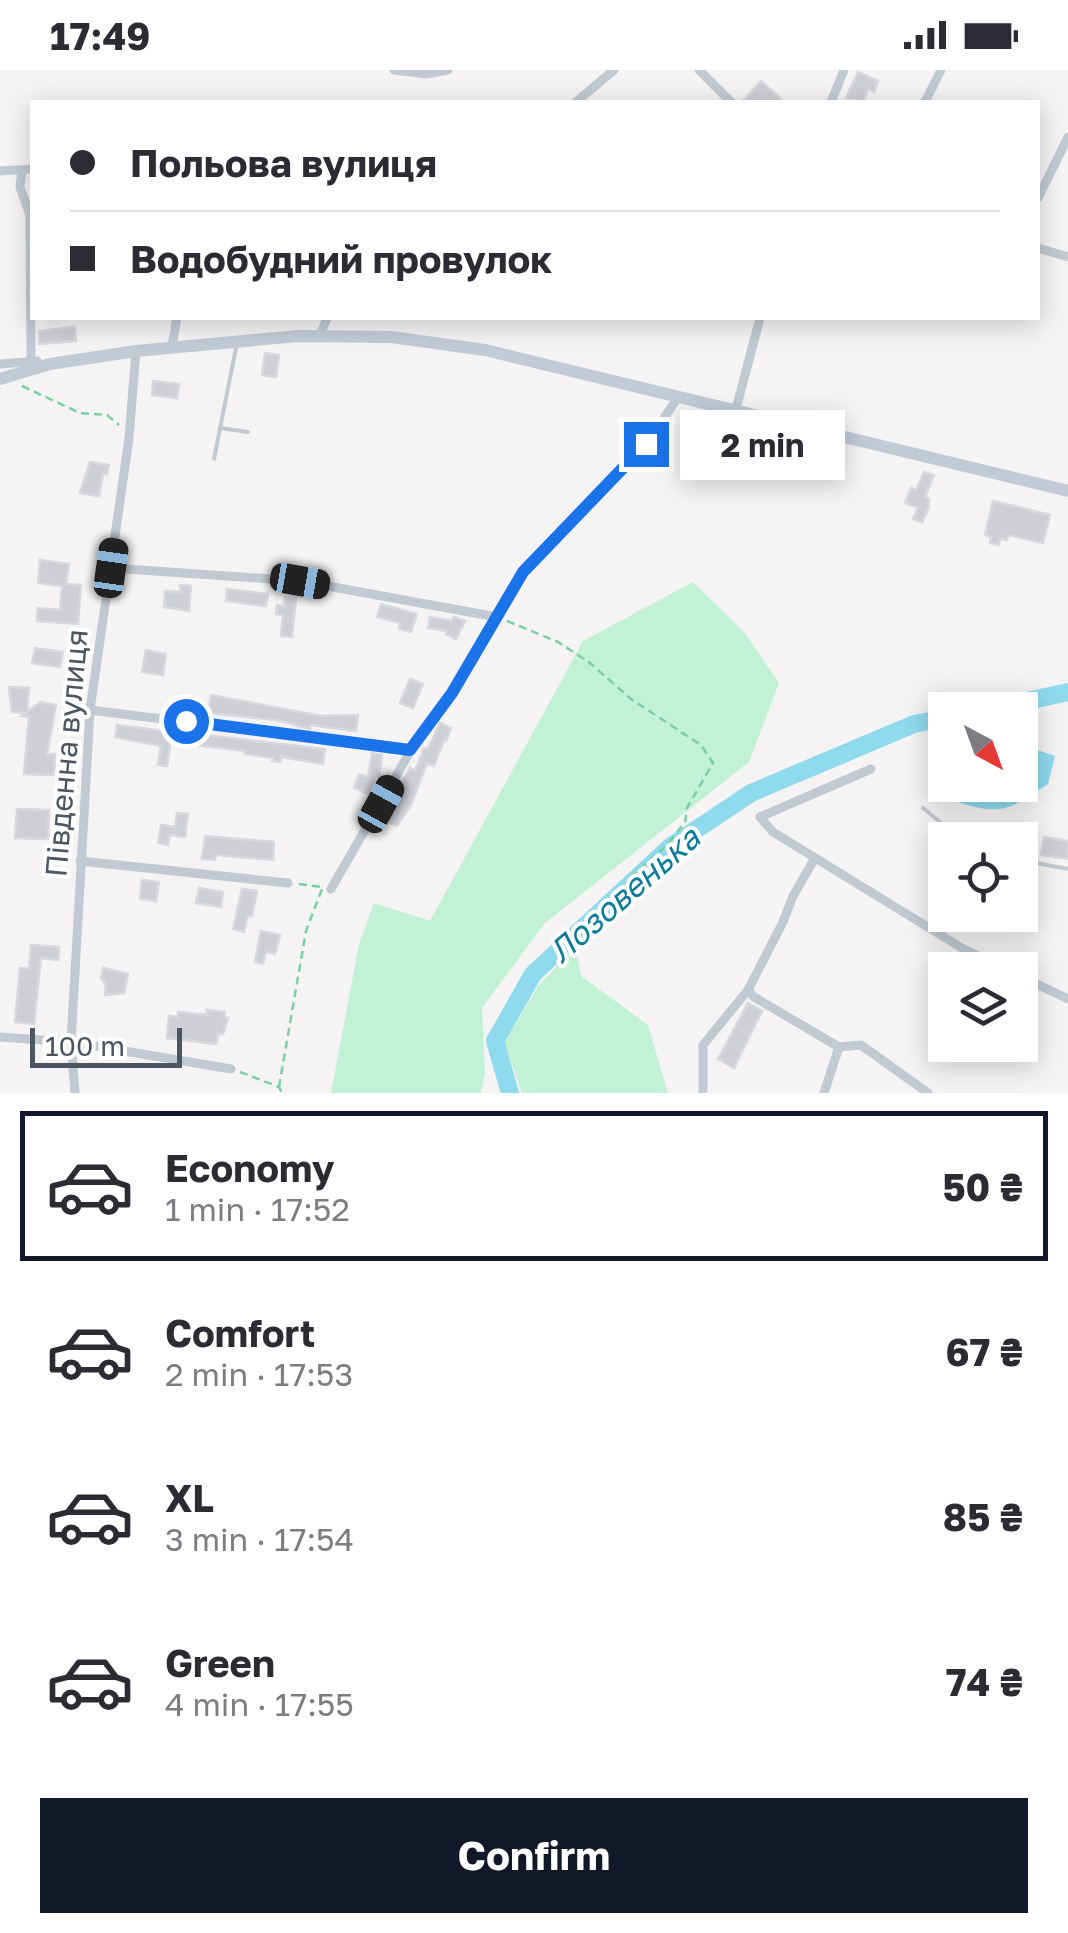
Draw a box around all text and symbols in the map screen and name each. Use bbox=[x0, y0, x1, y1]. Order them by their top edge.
text: 17:49 bbox=[50, 13, 150, 58]
text: Польова вулиця bbox=[130, 140, 437, 185]
text: Водобудний провулок bbox=[130, 236, 552, 281]
callout: 2 min bbox=[681, 409, 846, 479]
route end bbox=[624, 422, 669, 467]
text: 2 min bbox=[721, 426, 804, 464]
car bbox=[92, 536, 130, 600]
car bbox=[268, 561, 332, 601]
street label: Південна вулиця bbox=[37, 628, 95, 878]
north arrow bbox=[928, 692, 1038, 802]
map controls bbox=[928, 692, 1038, 1062]
route start bbox=[164, 699, 209, 744]
car bbox=[353, 770, 409, 838]
water label: Лозовенька bbox=[541, 817, 709, 970]
button: locate bbox=[928, 822, 1038, 932]
button: layers bbox=[928, 952, 1038, 1062]
scale bar bbox=[30, 1023, 182, 1068]
text: 100 m bbox=[45, 1029, 125, 1062]
icon: car bbox=[45, 1141, 135, 1231]
text: Economy bbox=[165, 1145, 334, 1190]
text: 50 ₴ bbox=[942, 1164, 1023, 1209]
text: 1 min · 17:52 bbox=[165, 1190, 350, 1228]
icon: car bbox=[45, 1306, 135, 1396]
text: Comfort bbox=[165, 1310, 315, 1355]
text: 67 ₴ bbox=[945, 1329, 1023, 1374]
text: 2 min · 17:53 bbox=[165, 1355, 353, 1393]
icon: car bbox=[45, 1471, 135, 1561]
text: XL bbox=[165, 1475, 214, 1520]
text: 85 ₴ bbox=[943, 1494, 1023, 1539]
text: 3 min · 17:54 bbox=[165, 1520, 354, 1558]
icon: car bbox=[45, 1636, 135, 1726]
text: Green bbox=[165, 1640, 275, 1685]
text: 74 ₴ bbox=[946, 1659, 1023, 1704]
text: 4 min · 17:55 bbox=[165, 1685, 354, 1723]
button: Confirm bbox=[40, 1798, 1028, 1913]

